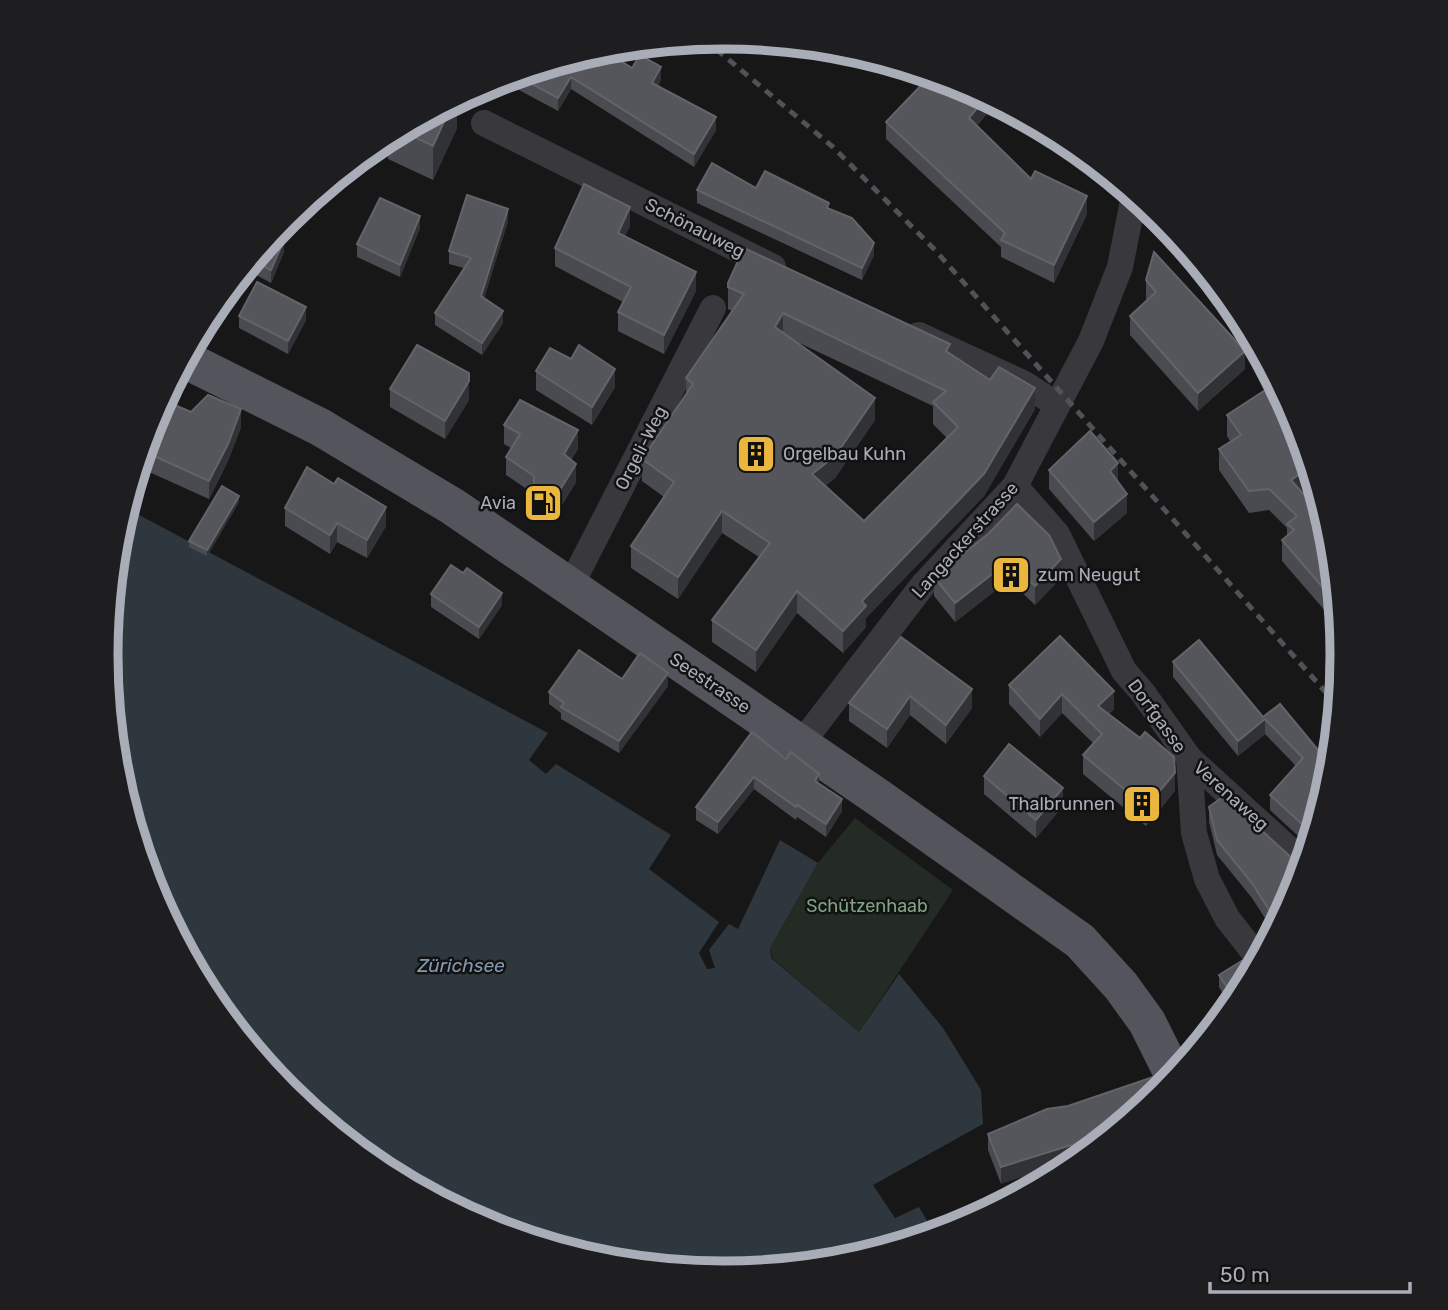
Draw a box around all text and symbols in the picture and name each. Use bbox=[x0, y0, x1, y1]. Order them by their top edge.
street label: Schönauweg bbox=[641, 193, 749, 263]
street label: Orgeli-Weg bbox=[610, 402, 672, 494]
building icon: Orgelbau Kuhn bbox=[735, 433, 777, 475]
place label: Orgelbau Kuhn bbox=[783, 443, 906, 465]
street label: Langackerstrasse bbox=[907, 477, 1023, 603]
fuel station icon: Avia bbox=[522, 482, 564, 524]
place label: Avia bbox=[480, 492, 516, 514]
building icon: zum Neugut bbox=[990, 554, 1032, 596]
place label: zum Neugut bbox=[1038, 564, 1140, 586]
street label: Seestrasse bbox=[665, 648, 755, 718]
street label: Dorfgasse bbox=[1123, 675, 1191, 757]
street label: Verenaweg bbox=[1189, 757, 1273, 835]
building icon: Thalbrunnen bbox=[1121, 783, 1163, 825]
place label: Thalbrunnen bbox=[1008, 793, 1115, 815]
park label: Schützenhaab bbox=[806, 895, 928, 917]
water label: Zürichsee bbox=[416, 954, 505, 977]
scale bar bbox=[1210, 1250, 1410, 1294]
text: 50 m bbox=[1220, 1262, 1270, 1287]

